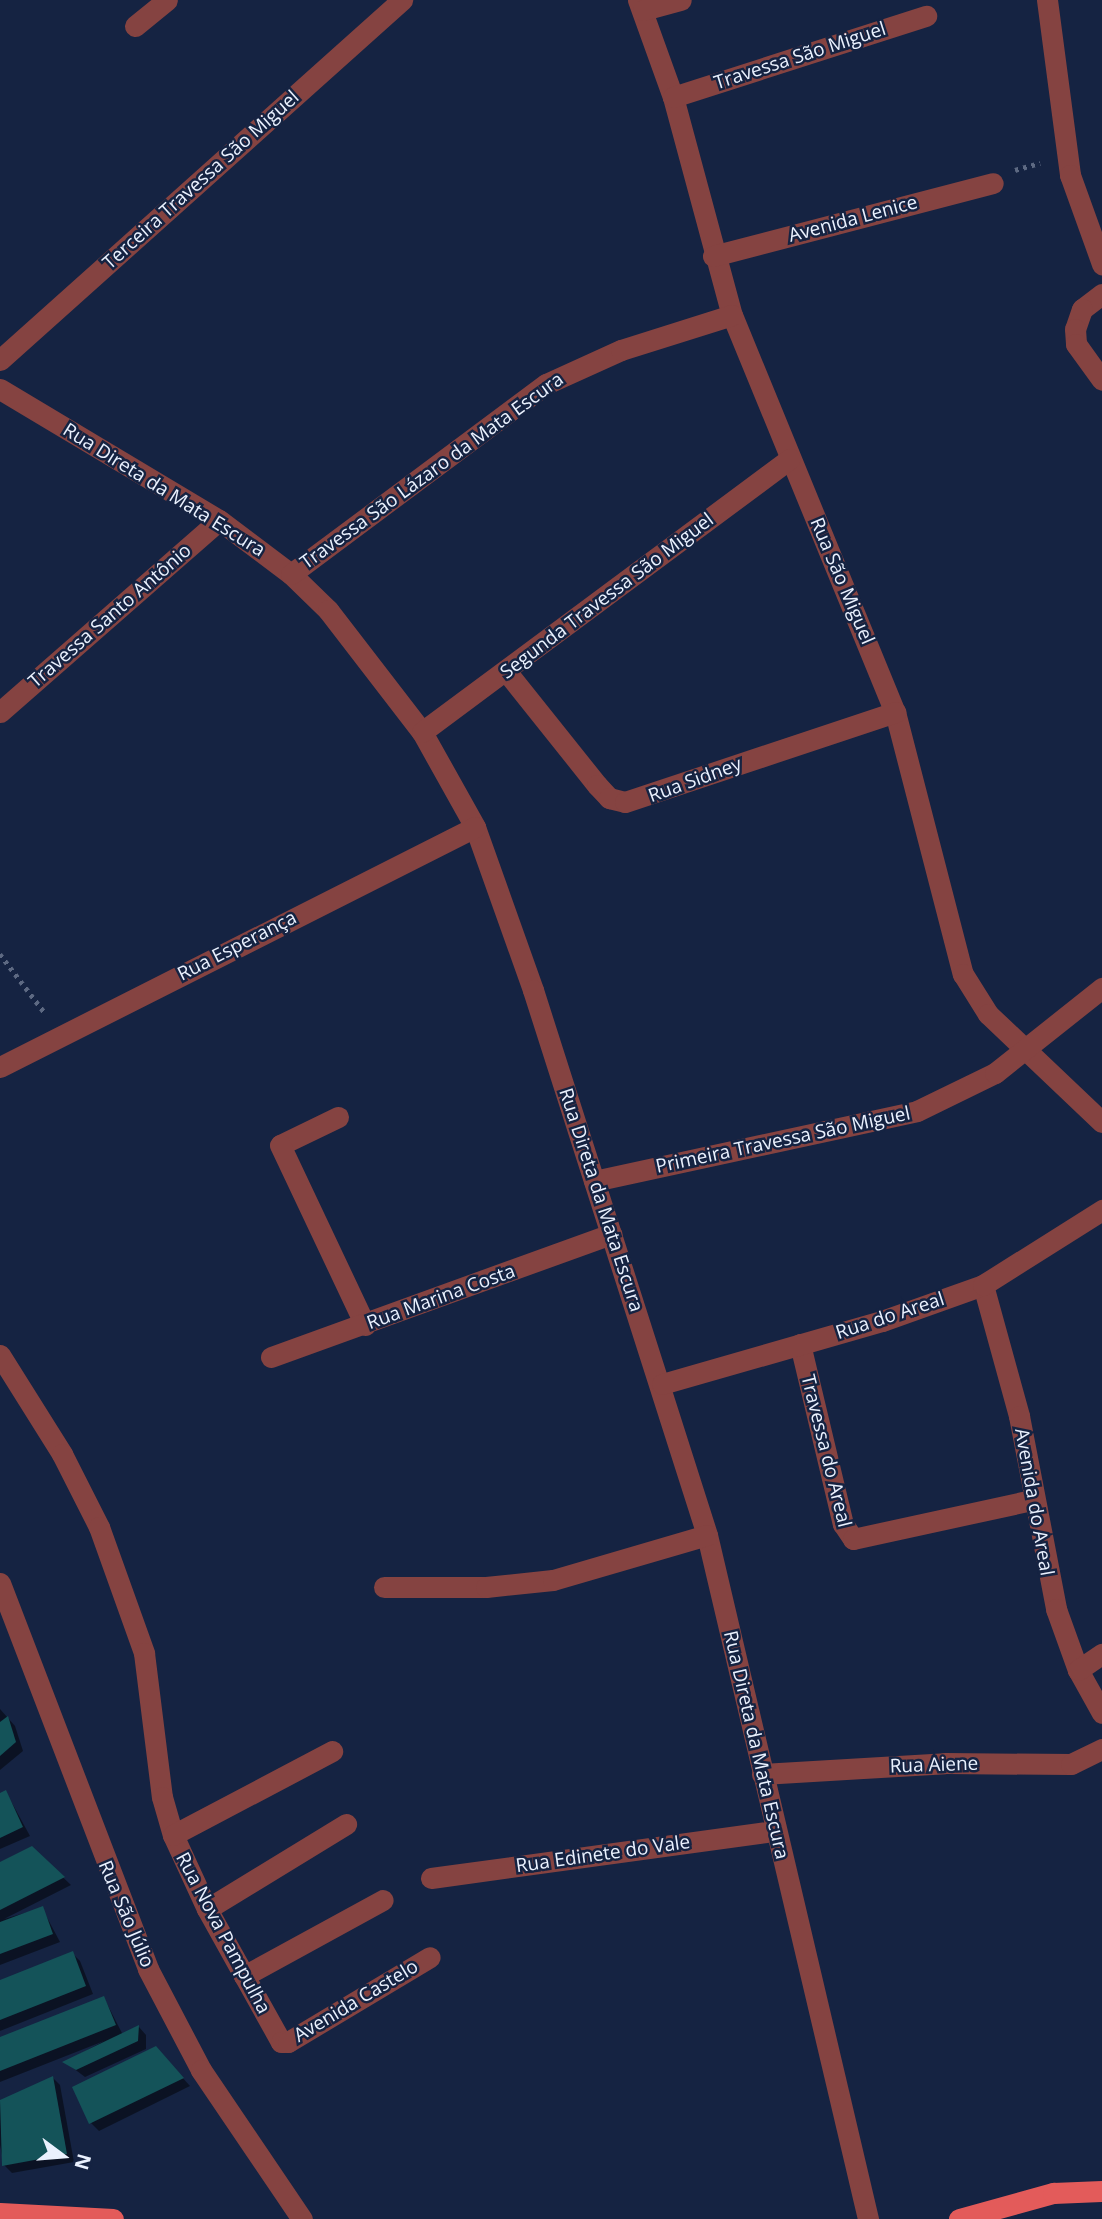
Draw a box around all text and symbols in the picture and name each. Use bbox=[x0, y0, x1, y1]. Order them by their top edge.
street label: Travessa São Miguel bbox=[711, 17, 889, 95]
street label: Terceira Travessa São Miguel bbox=[98, 86, 304, 274]
street label: Avenida Lenice bbox=[786, 191, 920, 247]
street label: Travessa São Lázaro da Mata Escura bbox=[296, 368, 568, 574]
street label: Rua Direta da Mata Escura bbox=[59, 418, 269, 562]
street label: Segunda Travessa São Miguel bbox=[496, 508, 718, 684]
street label: Rua São Miguel bbox=[805, 514, 879, 648]
street label: Travessa Santo Antônio bbox=[24, 539, 196, 693]
street label: Rua Sidney bbox=[645, 753, 745, 807]
street label: Rua Esperança bbox=[174, 906, 300, 986]
street label: Rua Direta da Mata Escura bbox=[554, 1085, 648, 1315]
street label: Primeira Travessa São Miguel bbox=[654, 1102, 912, 1178]
street label: Rua Marina Costa bbox=[364, 1260, 518, 1334]
street label: Rua do Areal bbox=[833, 1288, 947, 1344]
street label: Travessa do Areal bbox=[796, 1372, 856, 1530]
street label: Avenida do Areal bbox=[1010, 1426, 1058, 1578]
street label: Rua Direta da Mata Escura bbox=[719, 1628, 793, 1862]
street label: Rua Aiene bbox=[889, 1752, 979, 1778]
street label: Rua Edinete do Vale bbox=[514, 1830, 692, 1878]
street label: Rua Nova Pampulha bbox=[171, 1848, 275, 2018]
street label: Rua São Júlio bbox=[93, 1857, 159, 1971]
street label: Avenida Castelo bbox=[290, 1955, 422, 2047]
north arrow bbox=[28, 2121, 98, 2191]
text: N bbox=[69, 2151, 98, 2173]

